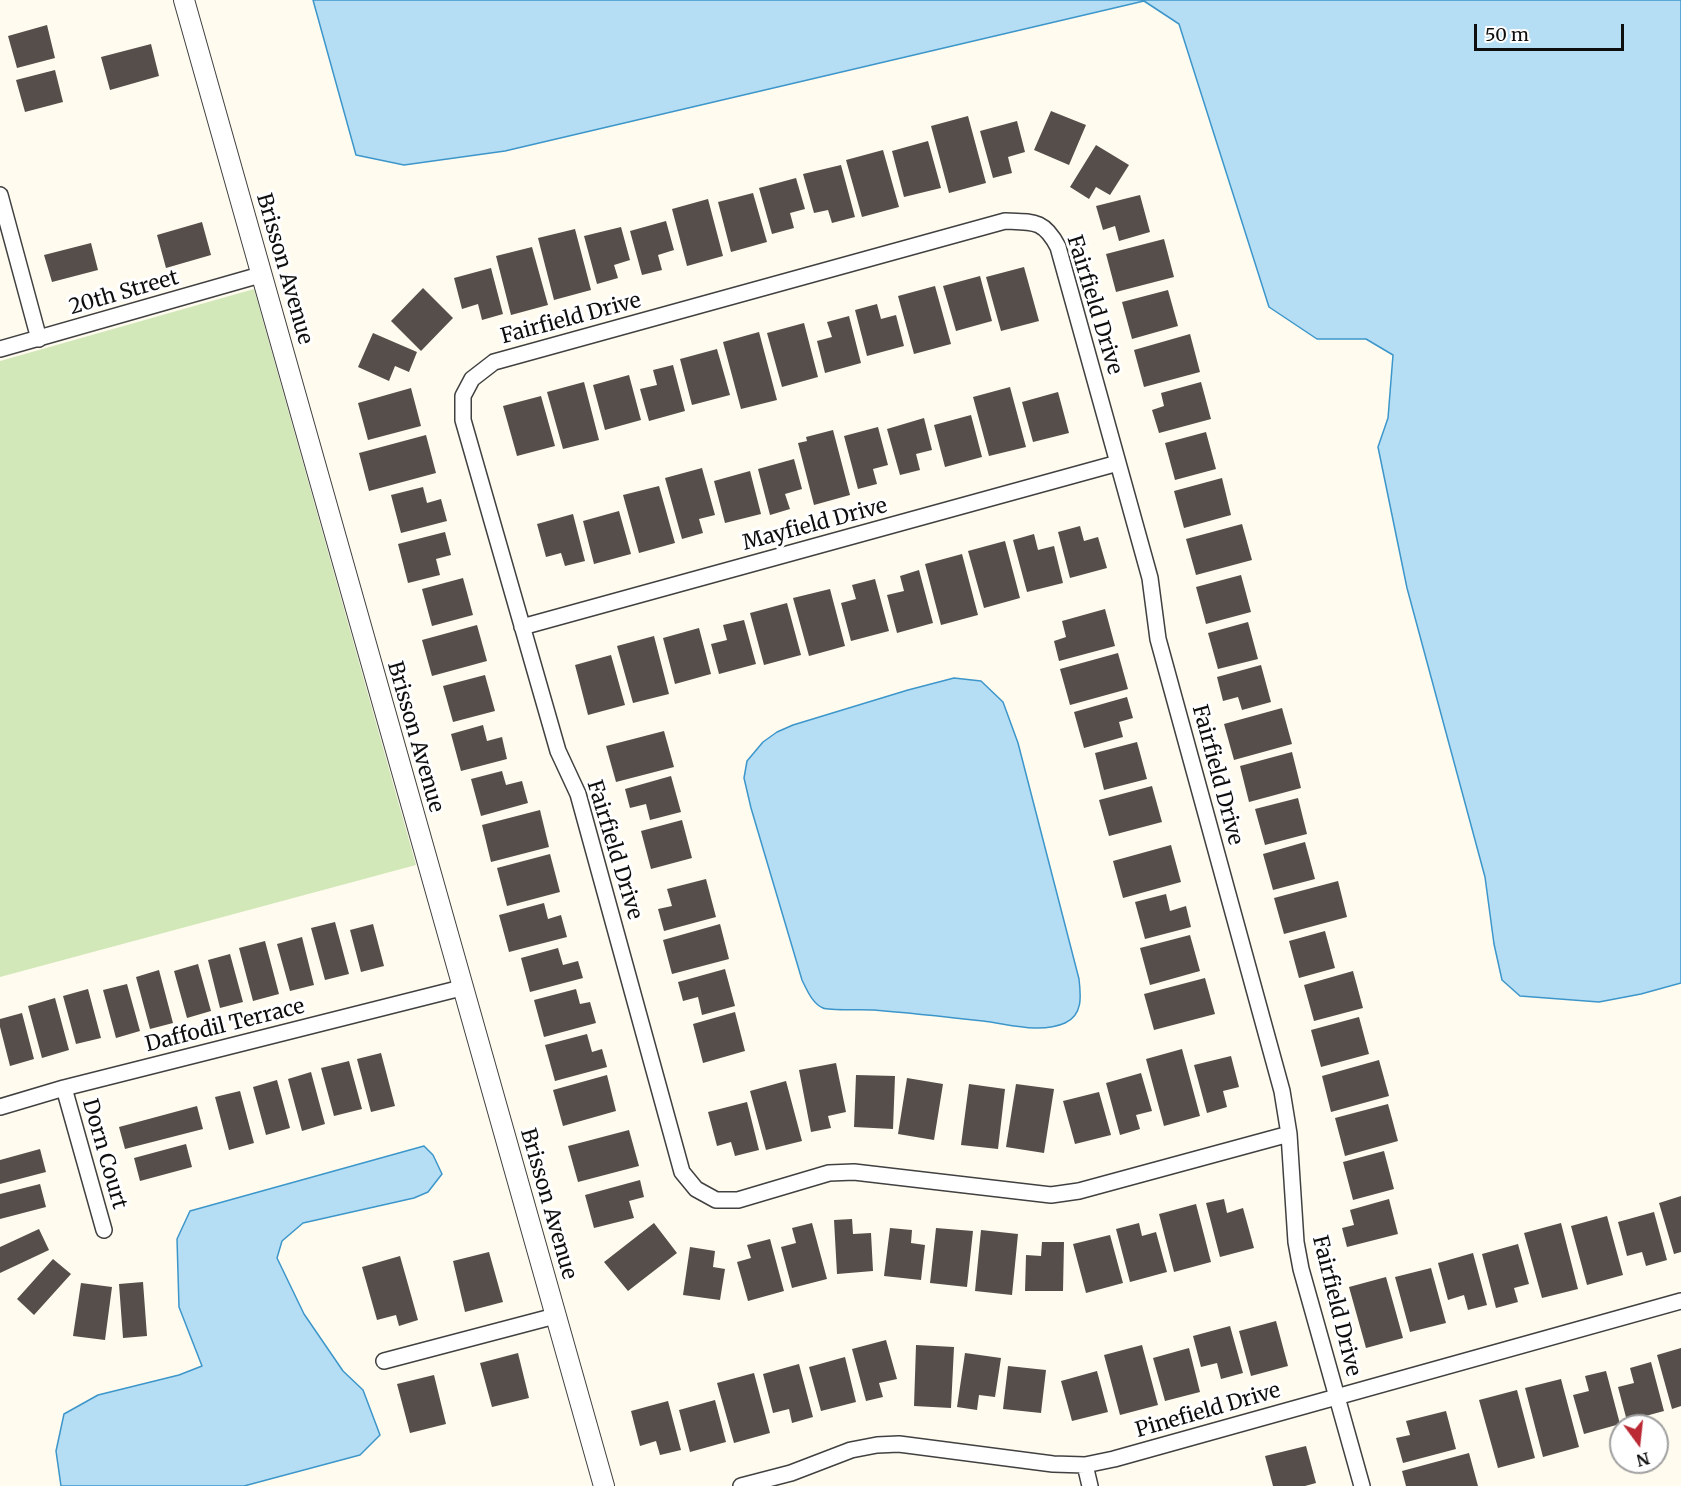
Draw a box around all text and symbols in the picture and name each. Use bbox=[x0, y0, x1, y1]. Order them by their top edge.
scale bar bbox=[1477, 12, 1627, 50]
text: 50 m bbox=[1485, 23, 1529, 46]
street label: Brisson Avenue bbox=[250, 191, 318, 347]
street label: Fairfield Drive bbox=[1061, 232, 1127, 378]
street label: 20th Street bbox=[66, 265, 182, 321]
street label: Fairfield Drive bbox=[498, 288, 644, 350]
street label: Mayfield Drive bbox=[740, 494, 890, 556]
street label: Brisson Avenue bbox=[381, 659, 449, 815]
street label: Fairfield Drive bbox=[1186, 702, 1248, 848]
street label: Fairfield Drive bbox=[581, 777, 647, 923]
street label: Daffodil Terrace bbox=[143, 994, 307, 1058]
street label: Dorn Court bbox=[76, 1096, 132, 1212]
street label: Brisson Avenue bbox=[514, 1126, 582, 1282]
street label: Fairfield Drive bbox=[1306, 1233, 1366, 1379]
street label: Pinefield Drive bbox=[1133, 1378, 1283, 1444]
north arrow bbox=[1609, 1414, 1669, 1474]
text: N bbox=[1634, 1448, 1652, 1471]

